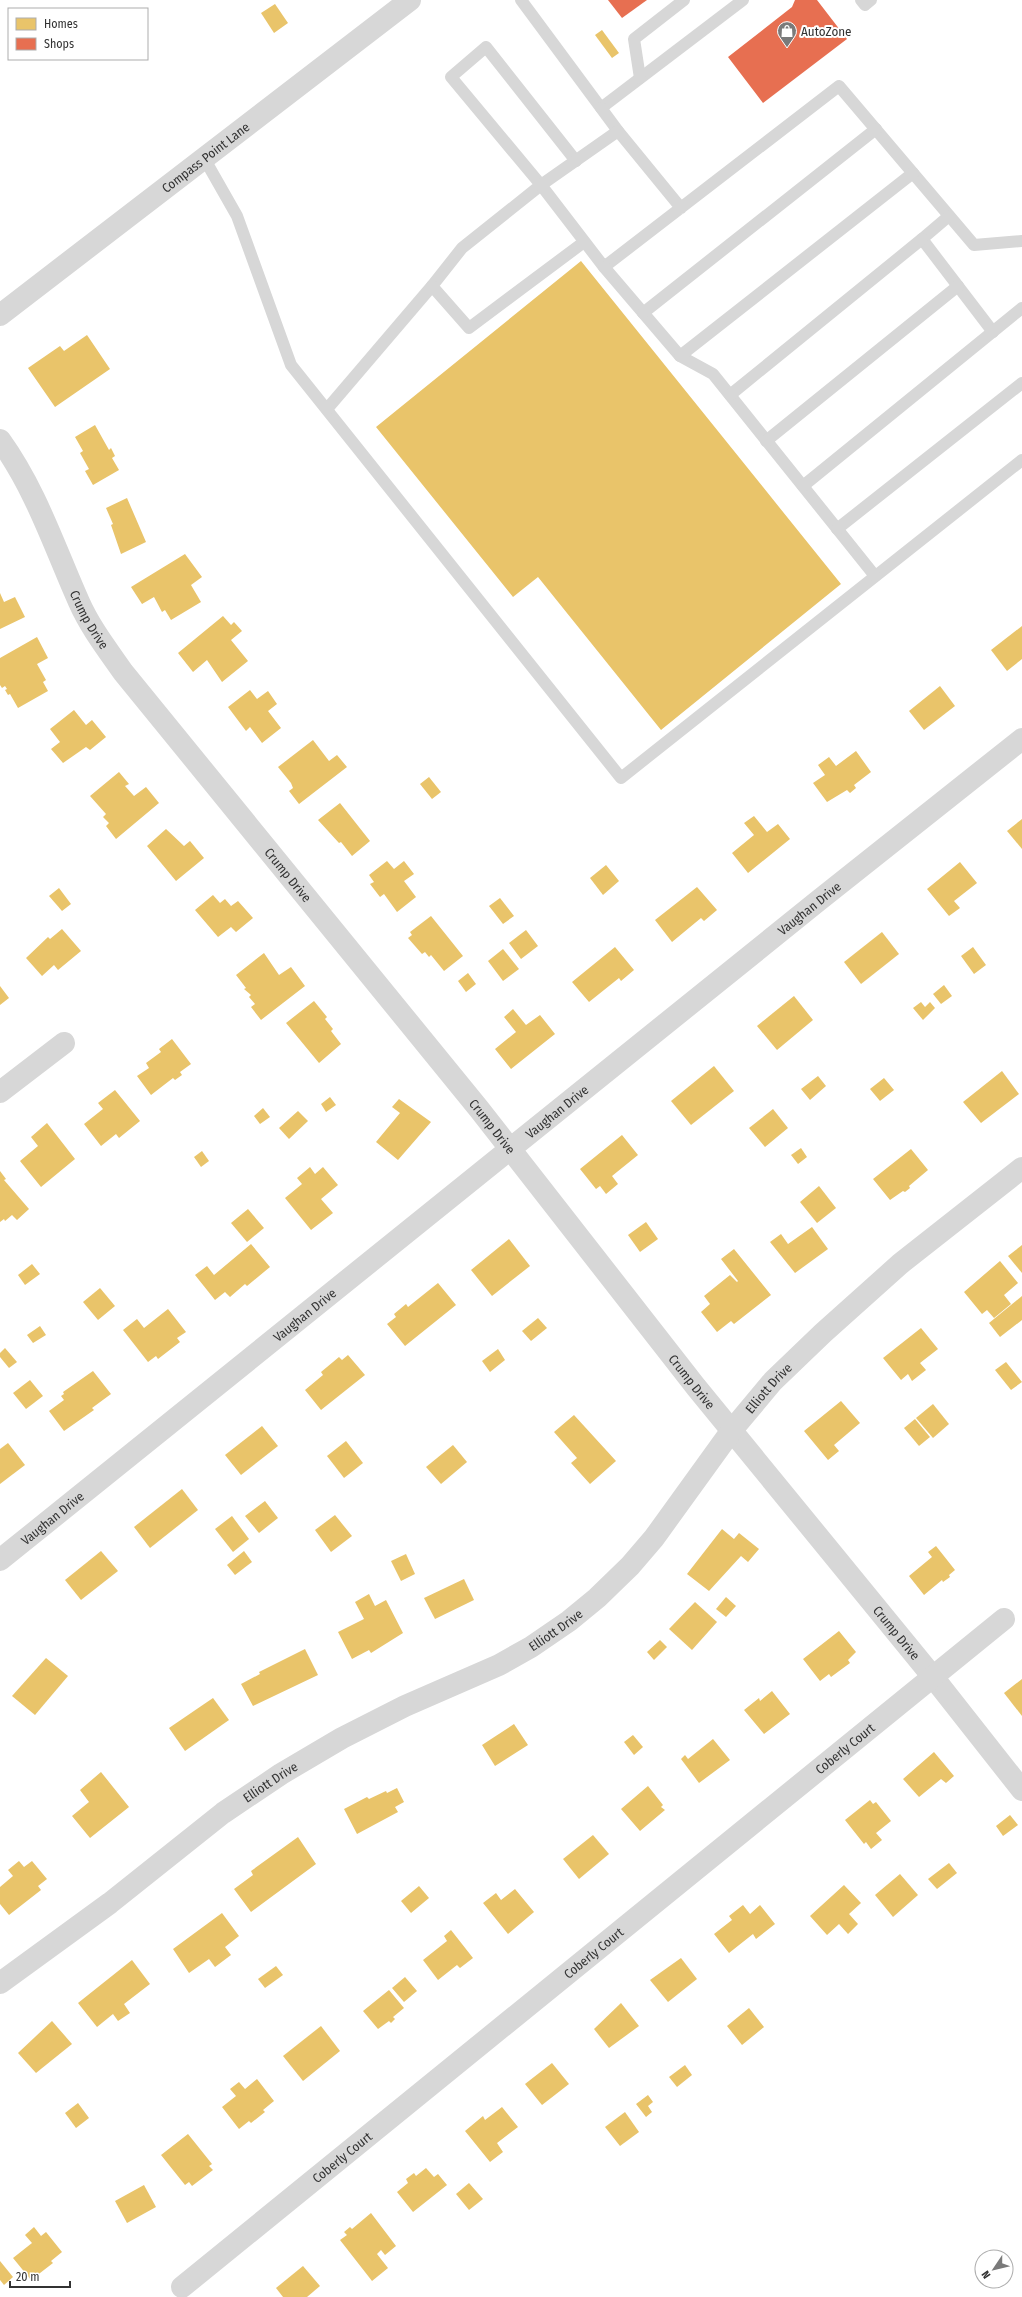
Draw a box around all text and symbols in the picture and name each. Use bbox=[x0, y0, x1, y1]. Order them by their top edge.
legend bbox=[8, 8, 148, 60]
text: Homes bbox=[44, 17, 78, 31]
shop icon: AutoZone bbox=[776, 20, 798, 48]
place label: AutoZone bbox=[801, 24, 852, 39]
text: Shops bbox=[44, 37, 74, 51]
street label: Compass Point Lane bbox=[159, 119, 252, 196]
street label: Crump Drive bbox=[67, 588, 112, 652]
street label: Crump Drive bbox=[261, 845, 314, 905]
street label: Vaughan Drive bbox=[775, 879, 844, 938]
street label: Vaughan Drive bbox=[523, 1082, 591, 1142]
street label: Crump Drive bbox=[466, 1096, 518, 1157]
street label: Vaughan Drive bbox=[270, 1285, 339, 1345]
street label: Crump Drive bbox=[665, 1352, 718, 1412]
street label: Elliott Drive bbox=[742, 1360, 795, 1416]
street label: Vaughan Drive bbox=[18, 1489, 87, 1548]
street label: Crump Drive bbox=[870, 1603, 923, 1663]
street label: Elliott Drive bbox=[526, 1606, 586, 1654]
street label: Coberly Court bbox=[812, 1720, 878, 1777]
street label: Elliott Drive bbox=[240, 1759, 300, 1805]
street label: Coberly Court bbox=[561, 1924, 627, 1982]
street label: Coberly Court bbox=[309, 2128, 375, 2186]
north arrow bbox=[974, 2249, 1014, 2289]
scale bar bbox=[10, 2263, 70, 2289]
text: N bbox=[979, 2268, 993, 2281]
text: 20 m bbox=[16, 2270, 40, 2284]

